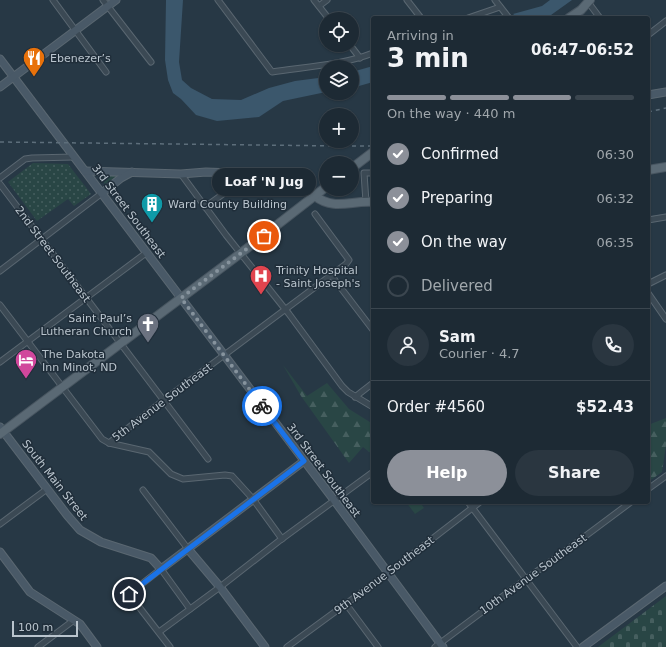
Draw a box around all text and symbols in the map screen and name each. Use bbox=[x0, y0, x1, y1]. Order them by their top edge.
map controls bbox=[319, 12, 359, 196]
button: locate bbox=[319, 12, 359, 52]
text: Arriving in bbox=[387, 28, 454, 43]
text: 06:47–06:52 bbox=[531, 41, 634, 59]
text: 3 min bbox=[387, 43, 469, 73]
restaurant icon: Ebenezer’s bbox=[21, 45, 47, 78]
place label: Ebenezer’s bbox=[50, 52, 111, 65]
button: layers bbox=[319, 60, 359, 100]
text: On the way · 440 m bbox=[387, 106, 515, 121]
button: + bbox=[319, 108, 359, 148]
icon: check bbox=[387, 143, 409, 165]
text: Confirmed bbox=[421, 145, 499, 163]
text: 06:30 bbox=[597, 147, 634, 162]
button: − bbox=[319, 156, 359, 196]
street label: 3rd Street Southeast bbox=[89, 162, 169, 261]
callout: Loaf 'N Jug bbox=[212, 168, 316, 196]
text: Loaf 'N Jug bbox=[225, 174, 303, 189]
icon: check bbox=[387, 187, 409, 209]
text: Preparing bbox=[421, 189, 493, 207]
building icon: Ward County Building bbox=[139, 191, 165, 224]
text: 06:32 bbox=[597, 191, 634, 206]
place label: Ward County Building bbox=[168, 198, 287, 211]
street label: 2nd Street Southeast bbox=[12, 204, 93, 305]
pin bbox=[247, 219, 281, 253]
icon: bag bbox=[253, 225, 275, 247]
icon: check bbox=[387, 231, 409, 253]
text: On the way bbox=[421, 233, 507, 251]
text: 06:35 bbox=[597, 235, 634, 250]
hospital icon: Trinity Hospital - Saint Joseph's bbox=[248, 263, 274, 296]
place label: Trinity Hospital - Saint Joseph's bbox=[275, 264, 360, 290]
text: Delivered bbox=[421, 277, 493, 295]
church icon: Saint Paul’s Lutheran Church bbox=[135, 311, 161, 344]
place label: Saint Paul’s Lutheran Church bbox=[40, 312, 132, 338]
button: person bbox=[387, 324, 429, 366]
button: phone bbox=[592, 324, 634, 366]
text: Sam bbox=[439, 328, 476, 346]
text: Courier · 4.7 bbox=[439, 346, 520, 361]
hotel icon: The Dakota Inn Minot, ND bbox=[13, 347, 39, 380]
place label: The Dakota Inn Minot, ND bbox=[41, 348, 117, 374]
street label: 5th Avenue Southeast bbox=[110, 360, 215, 444]
courier bbox=[242, 386, 282, 426]
icon: bike bbox=[251, 395, 273, 417]
text: Order #4560 bbox=[387, 398, 485, 416]
text: $52.43 bbox=[576, 398, 634, 416]
street label: 3rd Street Southeast bbox=[284, 421, 364, 520]
street label: South Main Street bbox=[19, 437, 91, 524]
button: Help bbox=[387, 450, 507, 496]
button: Share bbox=[515, 450, 634, 496]
street label: 10th Avenue Southeast bbox=[477, 531, 590, 617]
street label: 9th Avenue Southeast bbox=[332, 533, 437, 617]
pin bbox=[112, 577, 146, 611]
icon: home bbox=[118, 583, 140, 605]
scale bar bbox=[12, 619, 78, 638]
text: 100 m bbox=[18, 621, 53, 634]

